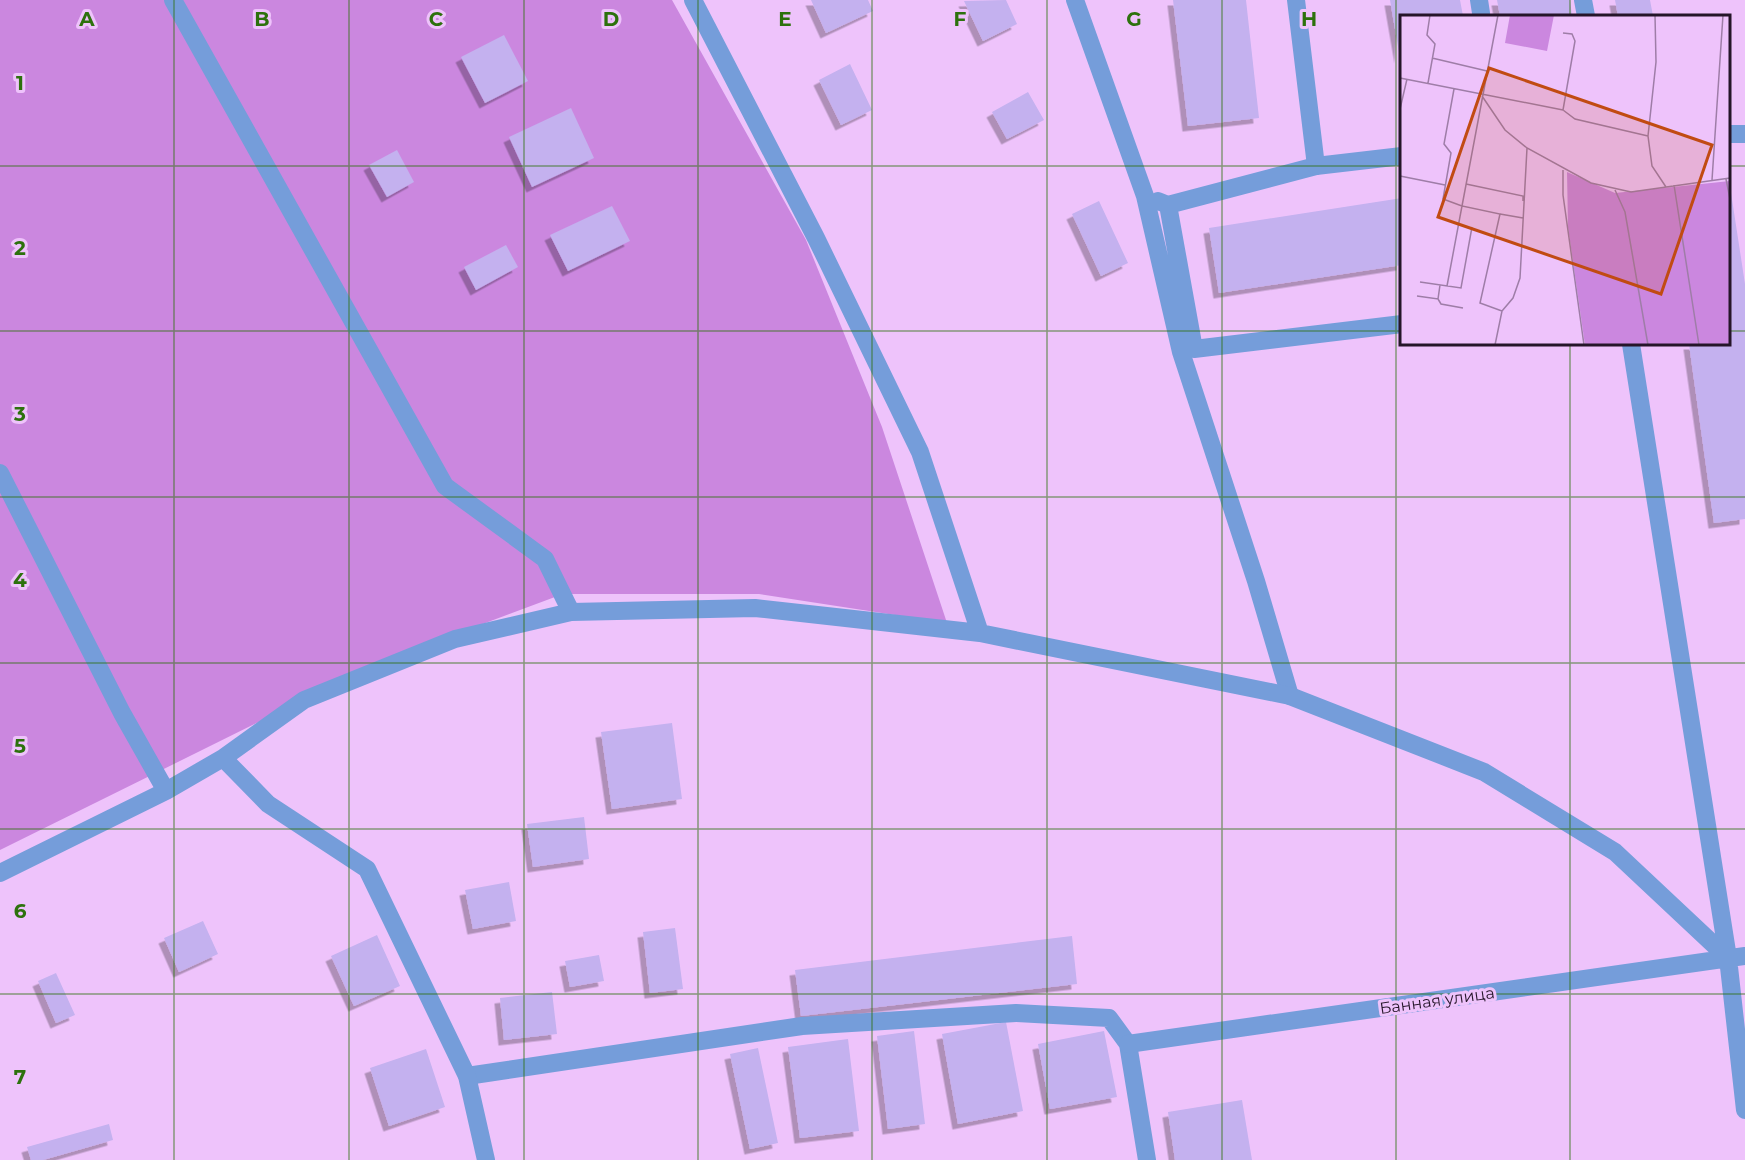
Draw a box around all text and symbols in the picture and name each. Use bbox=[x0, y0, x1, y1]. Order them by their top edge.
text: A bbox=[78, 7, 95, 31]
text: B bbox=[254, 7, 270, 31]
text: C bbox=[429, 7, 444, 31]
text: D bbox=[603, 7, 619, 31]
text: E bbox=[778, 7, 792, 31]
text: F bbox=[954, 7, 967, 31]
text: G bbox=[1126, 7, 1142, 31]
text: H bbox=[1301, 7, 1317, 31]
inset map bbox=[1400, 15, 1730, 345]
text: 1 bbox=[16, 71, 24, 95]
text: 2 bbox=[14, 236, 26, 260]
text: 3 bbox=[13, 402, 26, 426]
text: 4 bbox=[13, 568, 27, 592]
text: 5 bbox=[14, 734, 26, 758]
text: 6 bbox=[14, 899, 27, 923]
street label: Банная улица bbox=[1378, 983, 1496, 1018]
text: 7 bbox=[14, 1065, 26, 1089]

